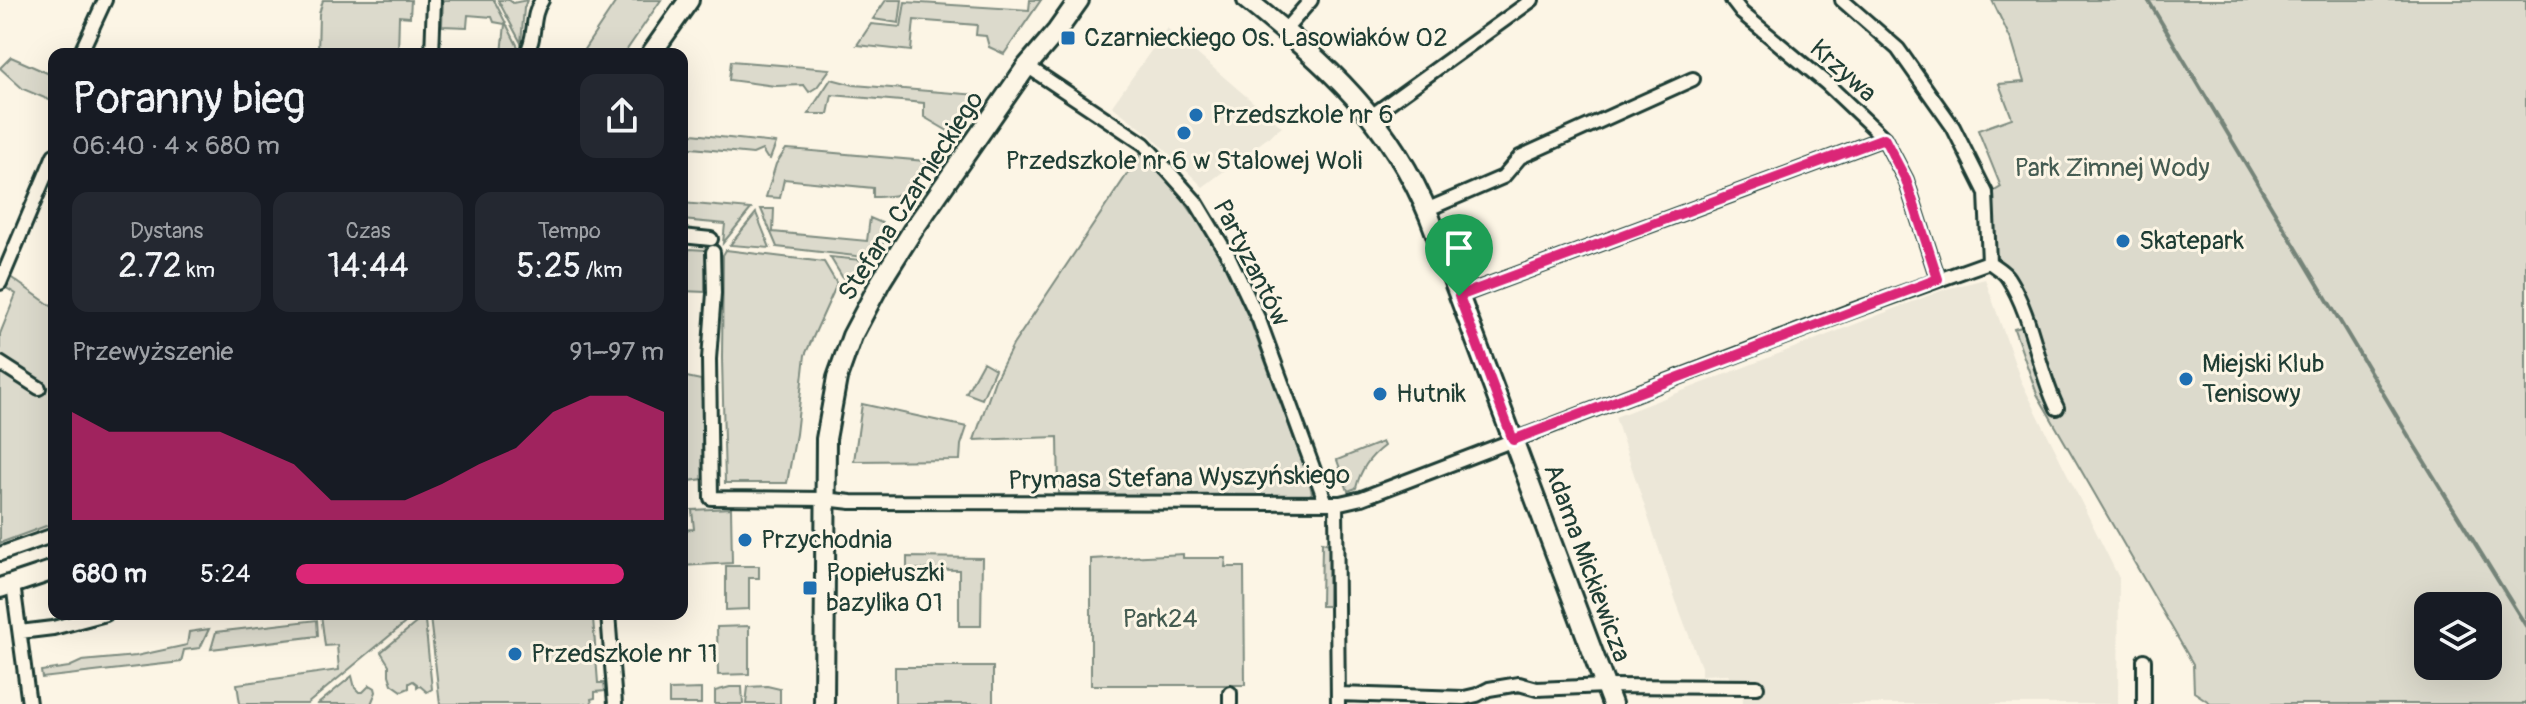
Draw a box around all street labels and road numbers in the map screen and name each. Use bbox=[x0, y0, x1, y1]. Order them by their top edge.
street label: Krzywa bbox=[1803, 33, 1883, 109]
street label: Stefana Czarnieckiego bbox=[831, 85, 991, 307]
street label: Partyzantów bbox=[1205, 194, 1297, 332]
street label: Prymasa Stefana Wyszyńskiego bbox=[1008, 459, 1350, 497]
street label: Adama Mickiewicza bbox=[1536, 460, 1638, 666]

